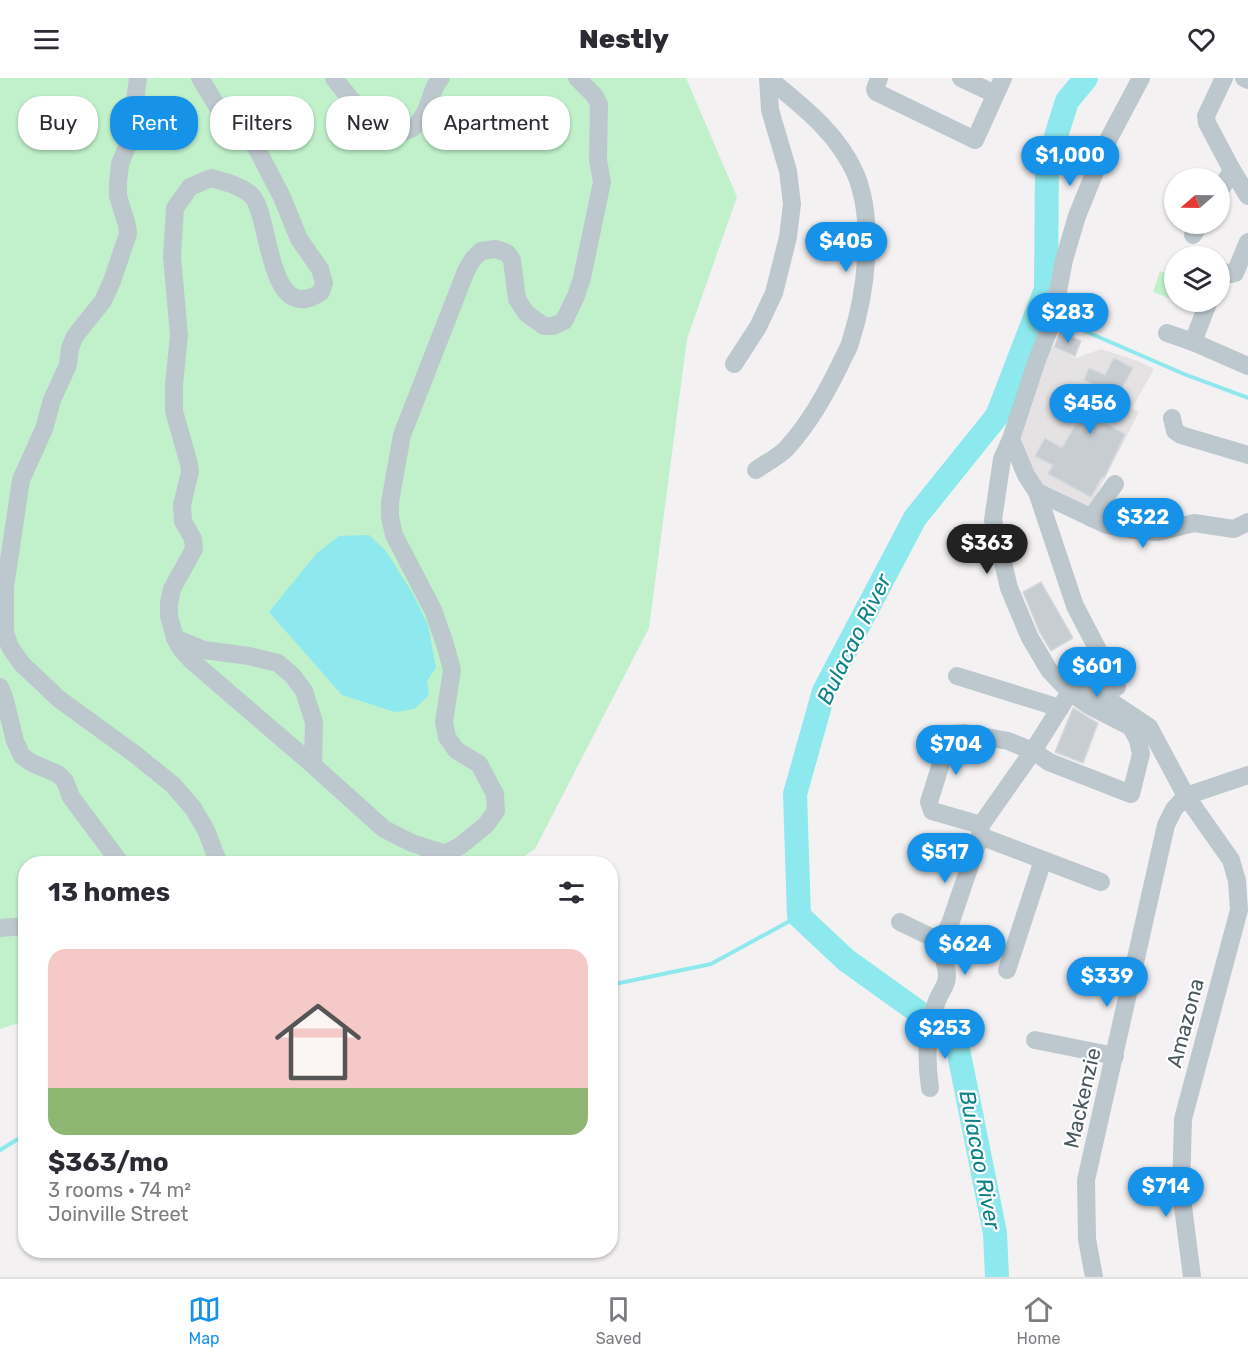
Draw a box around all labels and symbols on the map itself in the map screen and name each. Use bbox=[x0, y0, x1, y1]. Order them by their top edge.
pin: $1,000 bbox=[1021, 136, 1119, 187]
north arrow bbox=[1164, 168, 1230, 234]
pin: $405 bbox=[810, 222, 882, 273]
pin: $283 bbox=[1032, 293, 1104, 344]
pin: $456 bbox=[1054, 384, 1126, 435]
pin: $322 bbox=[1107, 498, 1179, 549]
pin: $363 bbox=[951, 524, 1023, 575]
water label: Bulacao River bbox=[811, 568, 898, 709]
pin: $601 bbox=[1061, 647, 1133, 698]
pin: $704 bbox=[920, 725, 992, 776]
pin: $517 bbox=[909, 833, 981, 884]
pin: $624 bbox=[929, 925, 1001, 976]
pin: $339 bbox=[1071, 957, 1143, 1008]
street label: Amazona bbox=[1161, 976, 1209, 1070]
pin: $253 bbox=[909, 1009, 981, 1060]
street label: Mackenzie bbox=[1058, 1045, 1106, 1151]
water label: Bulacao River bbox=[953, 1088, 1007, 1234]
pin: $714 bbox=[1130, 1167, 1202, 1218]

